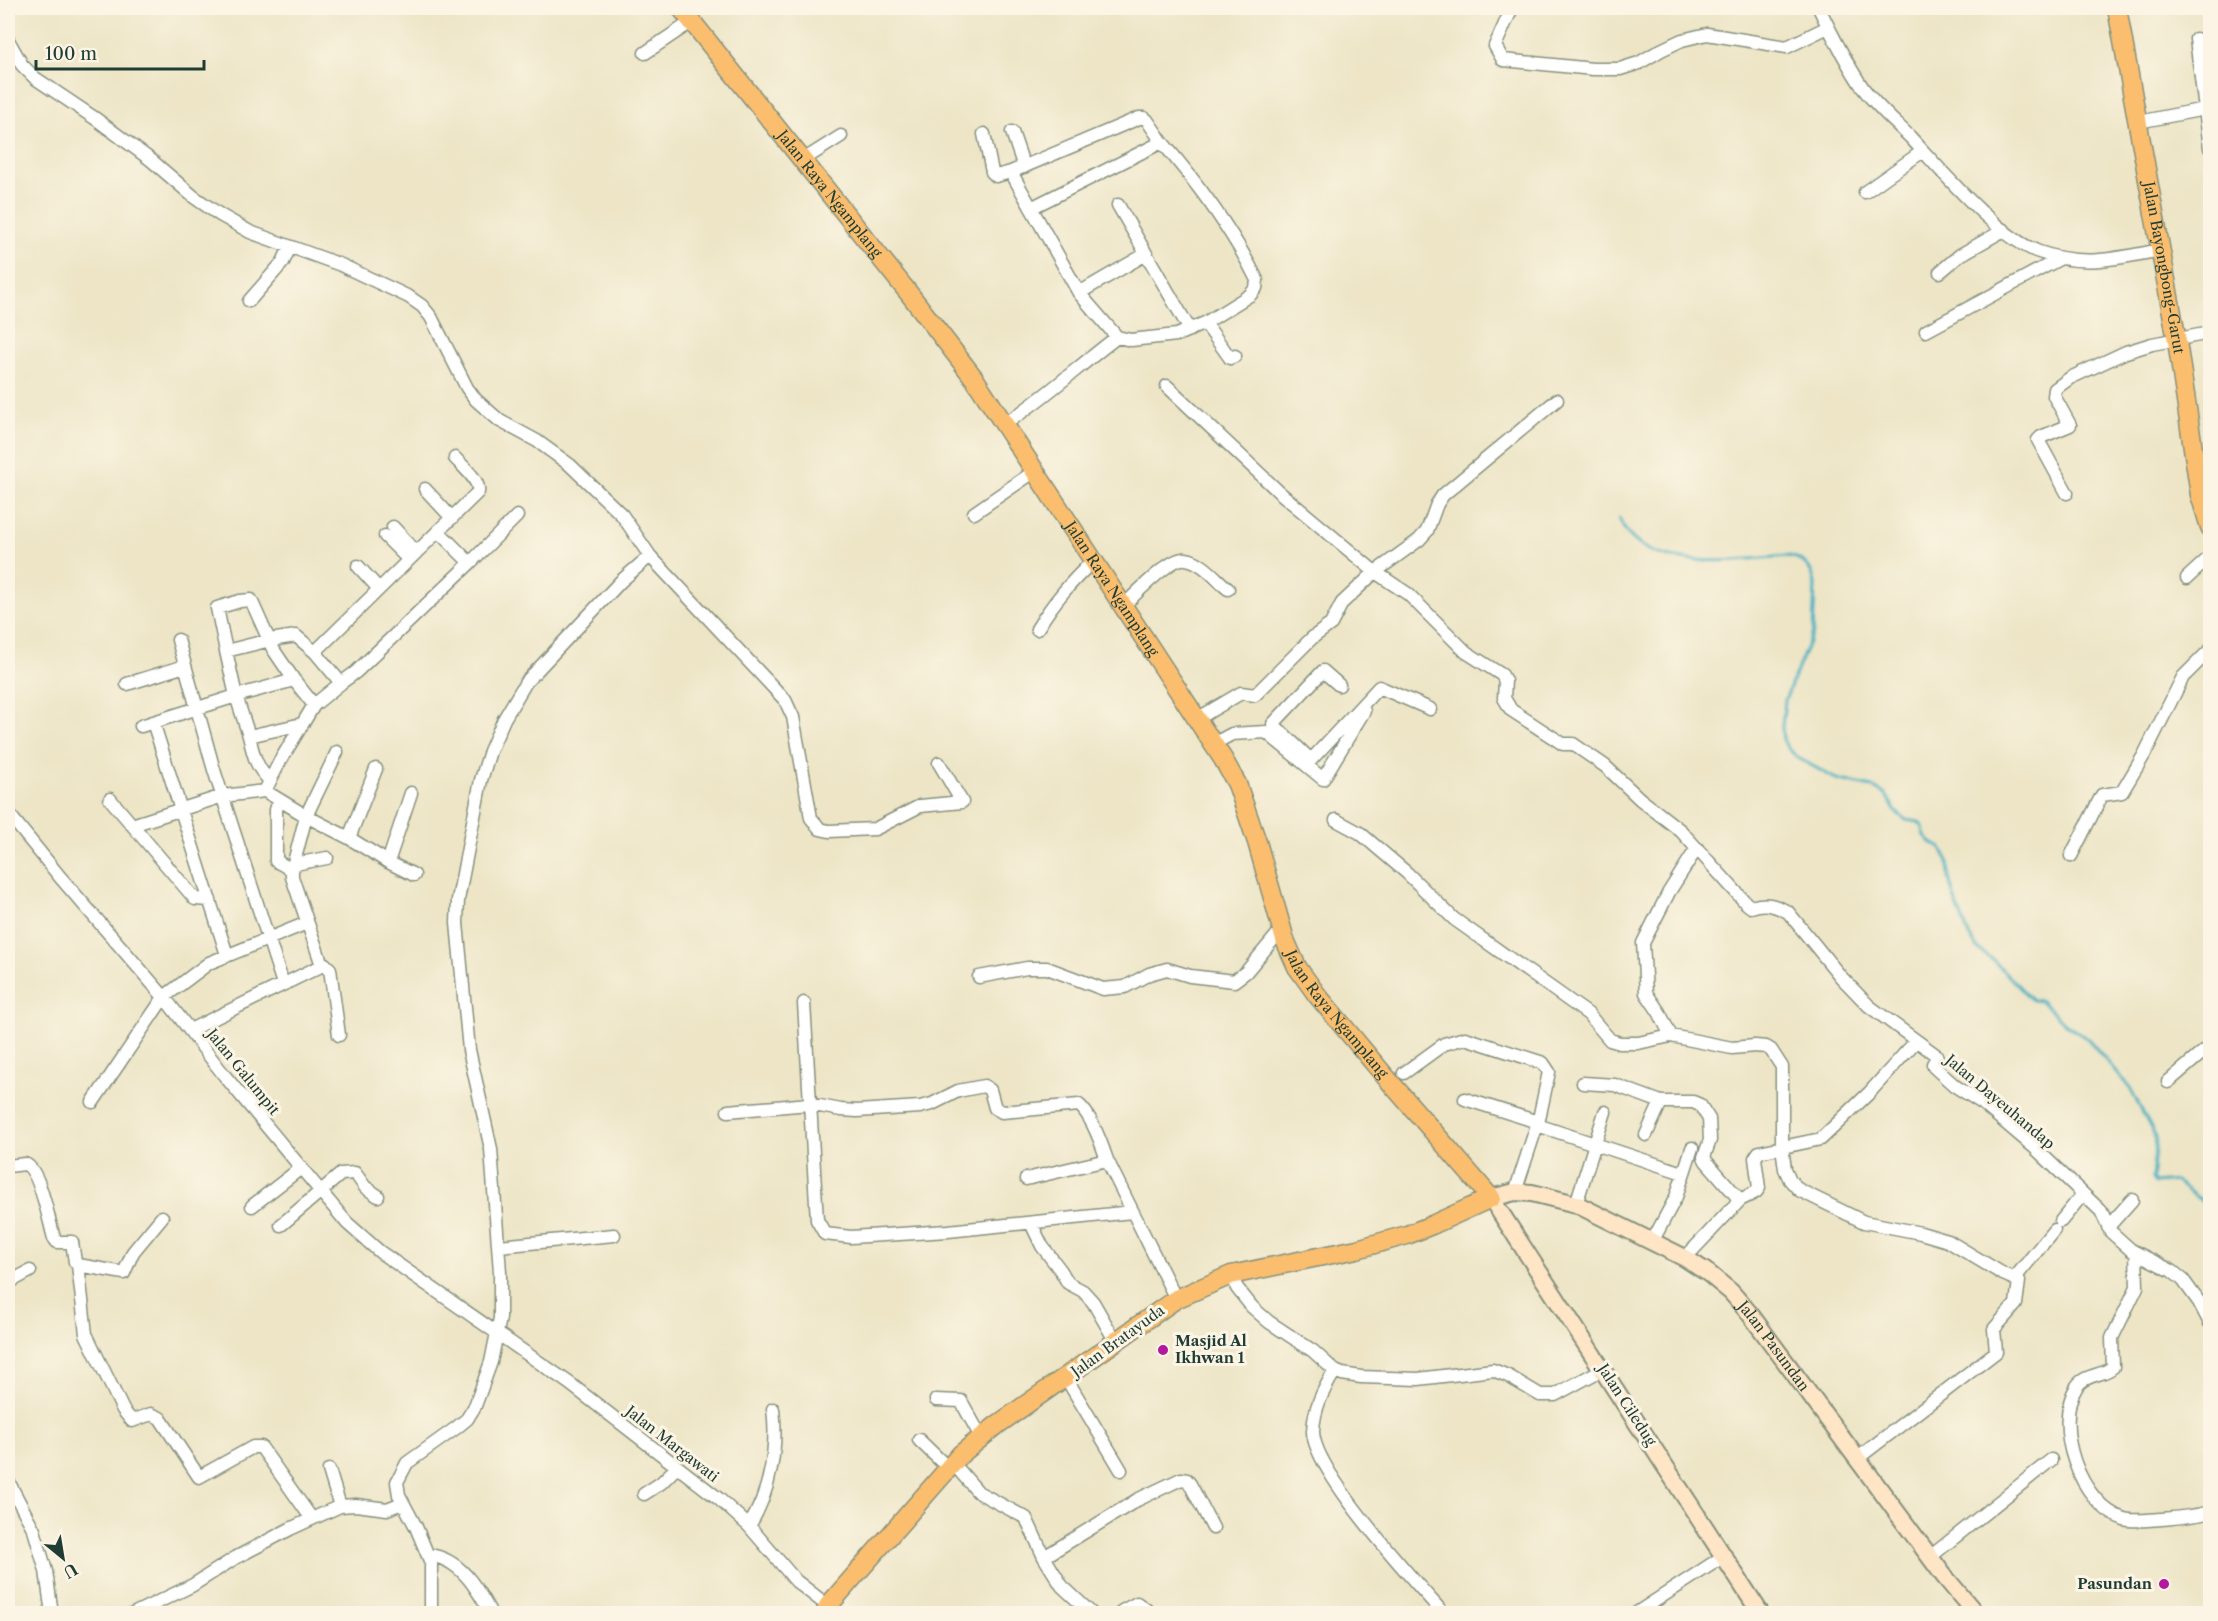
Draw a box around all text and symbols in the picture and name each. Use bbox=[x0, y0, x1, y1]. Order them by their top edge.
scale bar bbox=[36, 33, 204, 71]
text: 100 m bbox=[45, 43, 97, 65]
street label: Jalan Raya Ngamplang bbox=[772, 125, 887, 261]
street label: Jalan Bayongbong-Garut bbox=[2139, 178, 2189, 356]
street label: Jalan Raya Ngamplang bbox=[1060, 516, 1163, 660]
street label: Jalan Raya Ngamplang bbox=[1281, 945, 1393, 1082]
street label: Jalan Galumpit bbox=[202, 1023, 284, 1119]
street label: Jalan Dayeuhandap bbox=[1940, 1049, 2059, 1153]
street label: Jalan Pasundan bbox=[1733, 1295, 1814, 1395]
street label: Jalan Bratayuda bbox=[1066, 1300, 1168, 1382]
place label: Masjid Al Ikhwan 1 bbox=[1175, 1331, 1247, 1367]
marker: Masjid Al Ikhwan 1 bbox=[1156, 1343, 1170, 1357]
street label: Jalan Ciledug bbox=[1593, 1358, 1661, 1449]
street label: Jalan Margawati bbox=[620, 1400, 723, 1486]
north arrow bbox=[33, 1528, 93, 1588]
text: U bbox=[60, 1559, 81, 1583]
place label: Pasundan bbox=[2077, 1574, 2153, 1593]
marker: Pasundan bbox=[2157, 1577, 2171, 1591]

